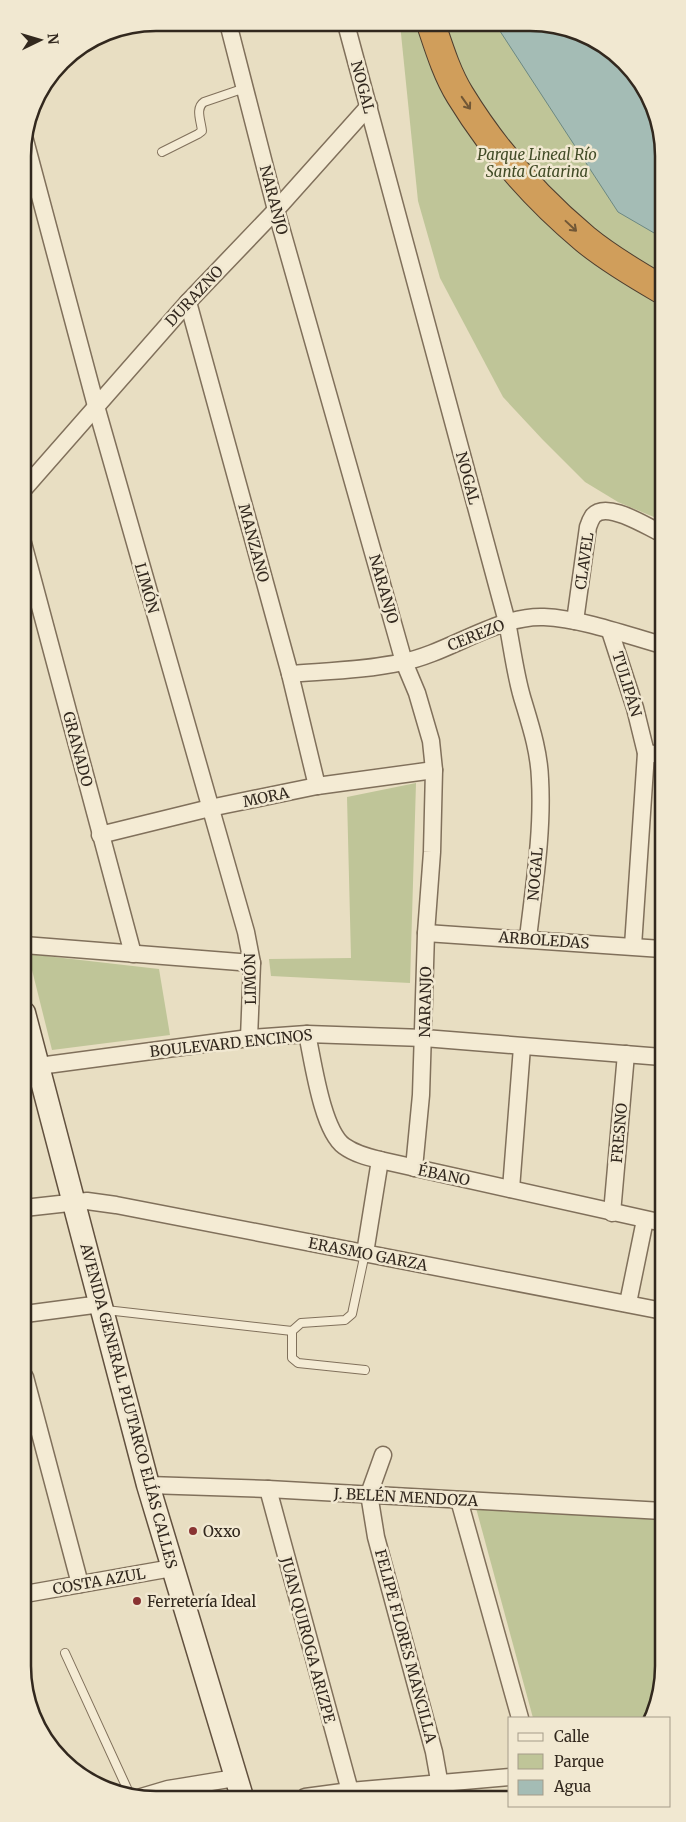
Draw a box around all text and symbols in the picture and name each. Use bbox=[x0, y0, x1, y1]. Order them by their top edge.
north arrow bbox=[15, 15, 65, 65]
text: N bbox=[44, 33, 62, 45]
street label: NOGAL bbox=[347, 59, 379, 116]
one-way arrow bbox=[461, 96, 471, 110]
park label: Parque Lineal Río Santa Catarina bbox=[477, 145, 597, 181]
street label: NARANJO bbox=[256, 163, 292, 237]
one-way arrow bbox=[565, 220, 578, 232]
street label: DURAZNO bbox=[161, 262, 227, 330]
street label: NOGAL bbox=[452, 450, 484, 507]
street label: MANZANO bbox=[234, 502, 274, 584]
street label: CLAVEL bbox=[571, 530, 598, 591]
street label: NARANJO bbox=[365, 552, 403, 626]
street label: LIMÓN bbox=[131, 560, 164, 616]
street label: CEREZO bbox=[445, 615, 507, 655]
street label: TULIPÁN bbox=[608, 649, 647, 719]
street label: GRANADO bbox=[59, 709, 97, 789]
street label: MORA bbox=[241, 783, 291, 811]
street label: NOGAL bbox=[523, 846, 547, 902]
street label: ARBOLEDAS bbox=[497, 927, 590, 953]
street label: LIMÓN bbox=[239, 953, 260, 1005]
street label: NARANJO bbox=[415, 966, 435, 1038]
street label: BOULEVARD ENCINOS bbox=[149, 1025, 313, 1061]
street label: FRESNO bbox=[607, 1102, 631, 1164]
street label: ÉBANO bbox=[416, 1159, 472, 1190]
street label: ERASMO GARZA bbox=[307, 1233, 430, 1275]
street label: AVENIDA GENERAL PLUTARCO ELÍAS CALLES bbox=[76, 1240, 183, 1571]
street label: J. BELÉN MENDOZA bbox=[332, 1483, 479, 1510]
place label: Oxxo bbox=[203, 1522, 241, 1541]
marker: Oxxo bbox=[187, 1525, 199, 1537]
street label: FELIPE FLORES MANCILLA bbox=[371, 1547, 441, 1745]
street label: JUAN QUIROGA ARIZPE bbox=[276, 1554, 339, 1726]
street label: COSTA AZUL bbox=[51, 1563, 147, 1598]
place label: Ferretería Ideal bbox=[147, 1592, 256, 1611]
marker: Ferretería Ideal bbox=[131, 1595, 143, 1607]
legend bbox=[508, 1717, 671, 1807]
text: Calle bbox=[554, 1727, 589, 1746]
text: Parque bbox=[554, 1752, 604, 1771]
text: Agua bbox=[553, 1777, 591, 1796]

